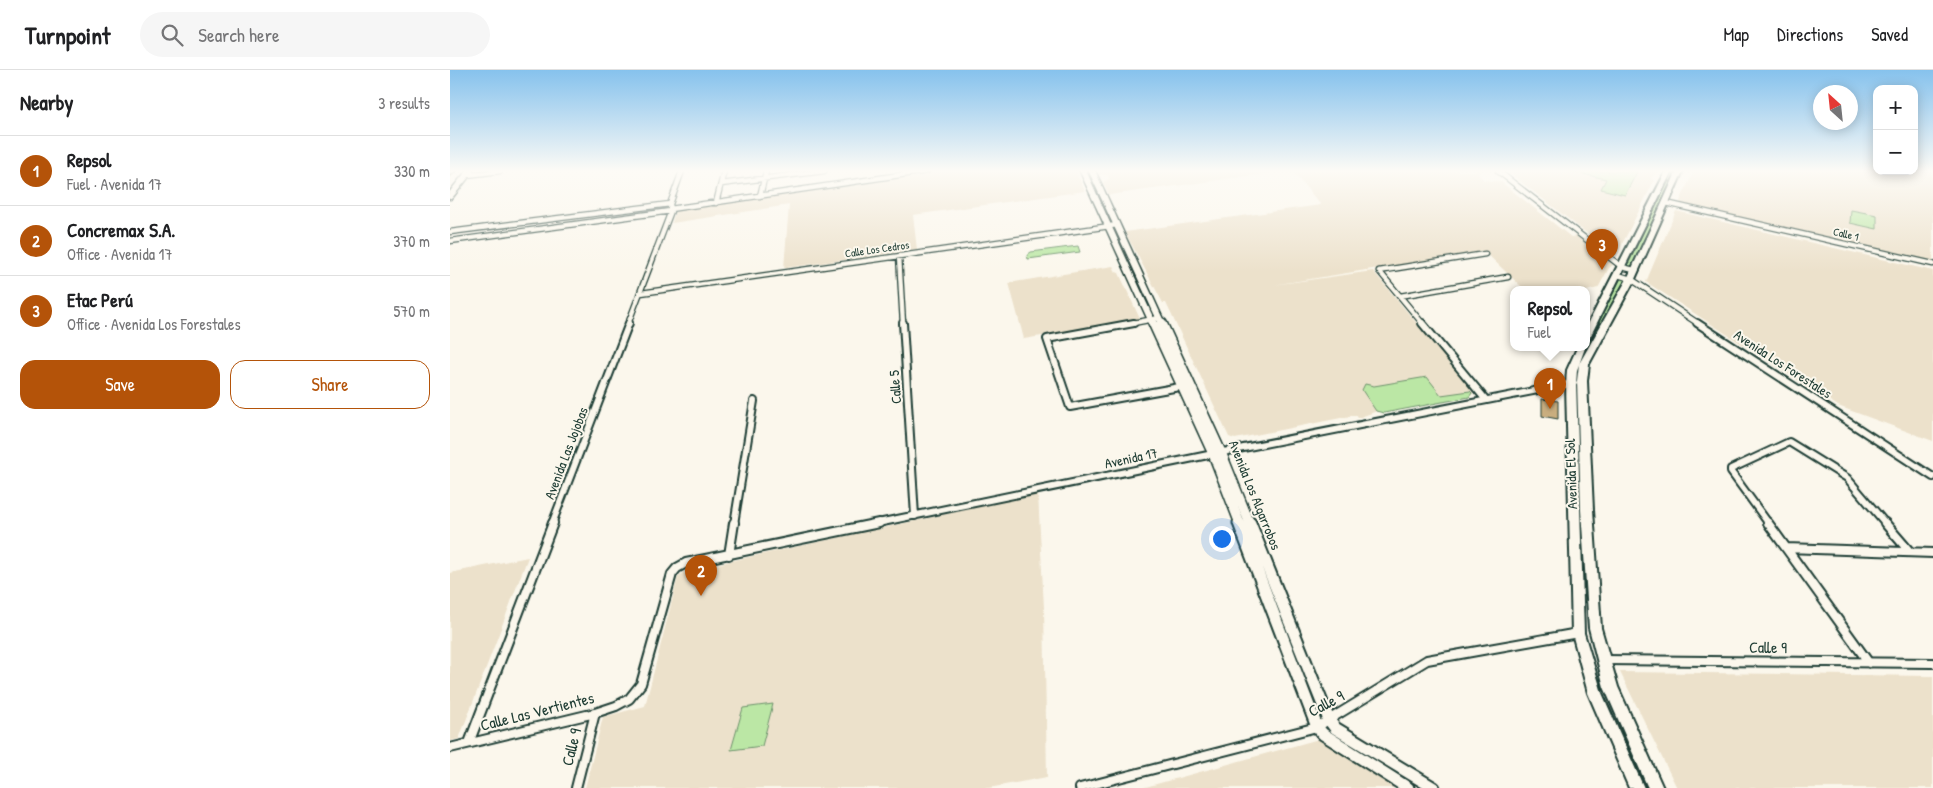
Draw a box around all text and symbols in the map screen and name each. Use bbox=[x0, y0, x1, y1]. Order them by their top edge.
search box bbox=[140, 12, 490, 57]
text: Turnpoint bbox=[25, 19, 110, 51]
icon: search bbox=[158, 21, 186, 49]
text: Search here bbox=[198, 22, 280, 48]
text: Map bbox=[1724, 22, 1749, 47]
text: Directions bbox=[1777, 22, 1843, 47]
text: Saved bbox=[1871, 22, 1908, 47]
north arrow bbox=[1813, 85, 1858, 130]
map controls bbox=[1873, 85, 1918, 175]
button: + bbox=[1873, 85, 1918, 130]
text: Nearby bbox=[20, 88, 73, 117]
text: 3 results bbox=[378, 92, 430, 114]
button: − bbox=[1873, 130, 1918, 175]
text: Repsol bbox=[67, 147, 111, 173]
text: 1 bbox=[33, 160, 39, 182]
text: 330 m bbox=[394, 160, 430, 182]
text: Fuel · Avenida 17 bbox=[67, 173, 162, 195]
text: Concremax S.A. bbox=[67, 217, 175, 243]
street label: Calle 1 bbox=[1832, 224, 1860, 244]
pin: 3 bbox=[1586, 229, 1618, 270]
text: 2 bbox=[32, 230, 40, 252]
text: 370 m bbox=[393, 230, 430, 252]
street label: Calle Los Cedros bbox=[844, 238, 910, 260]
text: Office · Avenida 17 bbox=[67, 243, 172, 265]
popup bbox=[1510, 286, 1590, 351]
text: Etac Perú bbox=[67, 287, 133, 313]
text: Repsol bbox=[1528, 295, 1572, 321]
text: 3 bbox=[32, 300, 40, 322]
text: 570 m bbox=[394, 300, 430, 322]
text: Office · Avenida Los Forestales bbox=[67, 313, 241, 335]
text: Fuel bbox=[1528, 321, 1551, 343]
street label: Avenida Los Forestales bbox=[1731, 325, 1836, 402]
button: Save bbox=[20, 360, 220, 409]
button: Share bbox=[230, 360, 430, 409]
pin: 1 bbox=[1534, 368, 1566, 409]
street label: Calle 5 bbox=[884, 369, 905, 405]
street label: Avenida Las Jojobas bbox=[539, 404, 593, 502]
street label: Avenida Los Algarrobos bbox=[1224, 437, 1286, 553]
street label: Avenida El Sol bbox=[1560, 438, 1581, 510]
street label: Avenida 17 bbox=[1103, 443, 1159, 472]
your location bbox=[1209, 526, 1235, 552]
pin: 2 bbox=[685, 555, 717, 596]
street label: Calle 9 bbox=[1749, 636, 1787, 658]
street label: Calle 9 bbox=[1304, 684, 1348, 722]
street label: Calle Las Vertientes bbox=[478, 686, 596, 736]
street label: Calle 9 bbox=[556, 726, 586, 768]

